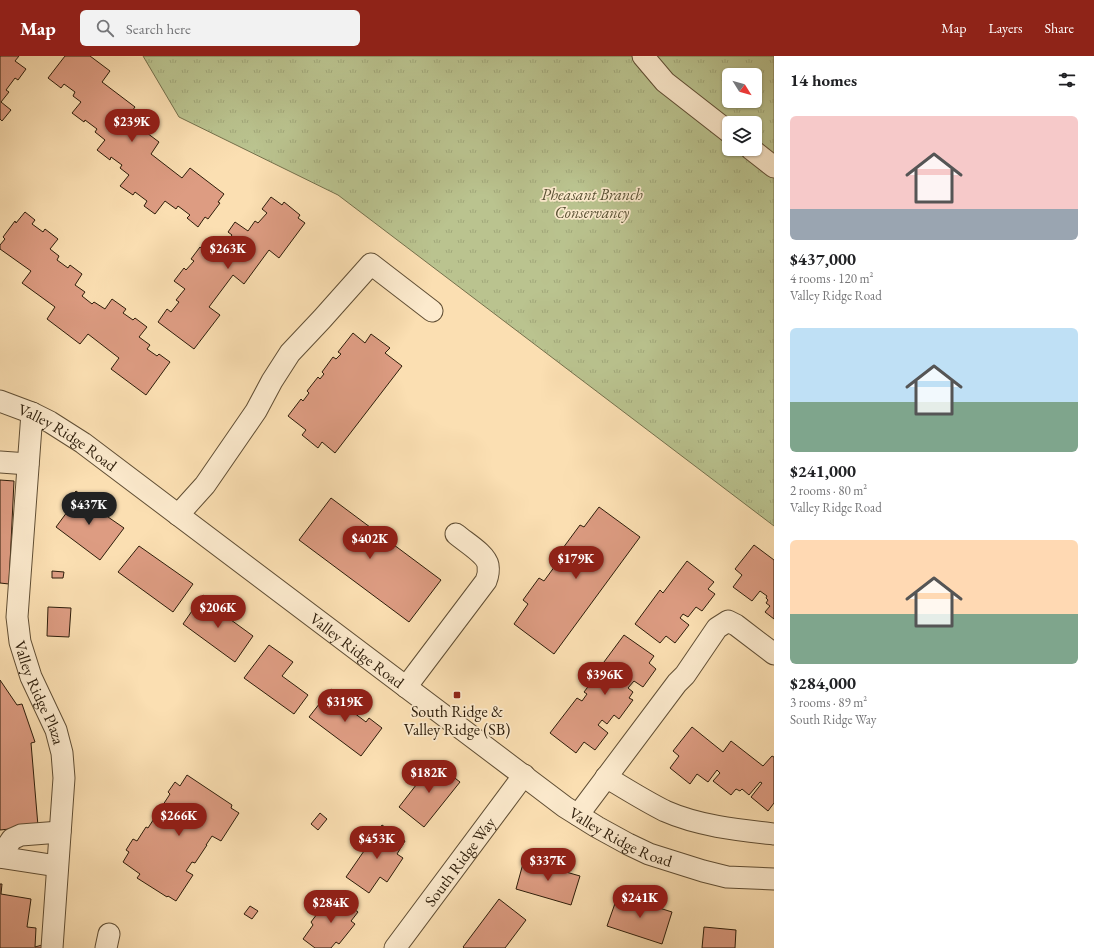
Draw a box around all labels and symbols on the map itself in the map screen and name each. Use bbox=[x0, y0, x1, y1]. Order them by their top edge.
north arrow bbox=[722, 68, 762, 108]
pin: $239K bbox=[104, 109, 160, 143]
park label: Pheasant Branch Conservancy bbox=[541, 184, 643, 223]
pin: $263K bbox=[200, 236, 256, 270]
street label: Valley Ridge Road bbox=[15, 398, 122, 476]
pin: $437K bbox=[61, 492, 117, 526]
pin: $402K bbox=[342, 526, 398, 560]
pin: $179K bbox=[548, 546, 604, 580]
pin: $206K bbox=[190, 595, 246, 629]
street label: Valley Ridge Road bbox=[306, 608, 409, 693]
street label: Valley Ridge Plaza bbox=[10, 638, 70, 747]
pin: $396K bbox=[577, 662, 633, 696]
pin: $319K bbox=[317, 689, 373, 723]
marker: South Ridge & Valley Ridge (SB) bbox=[452, 690, 462, 700]
place label: South Ridge & Valley Ridge (SB) bbox=[404, 701, 510, 740]
pin: $182K bbox=[401, 760, 457, 794]
street label: Valley Ridge Road bbox=[565, 802, 676, 871]
pin: $266K bbox=[151, 803, 207, 837]
street label: South Ridge Way bbox=[419, 812, 500, 910]
pin: $453K bbox=[349, 826, 405, 860]
pin: $337K bbox=[520, 848, 576, 882]
pin: $241K bbox=[612, 885, 668, 919]
pin: $284K bbox=[303, 890, 359, 924]

